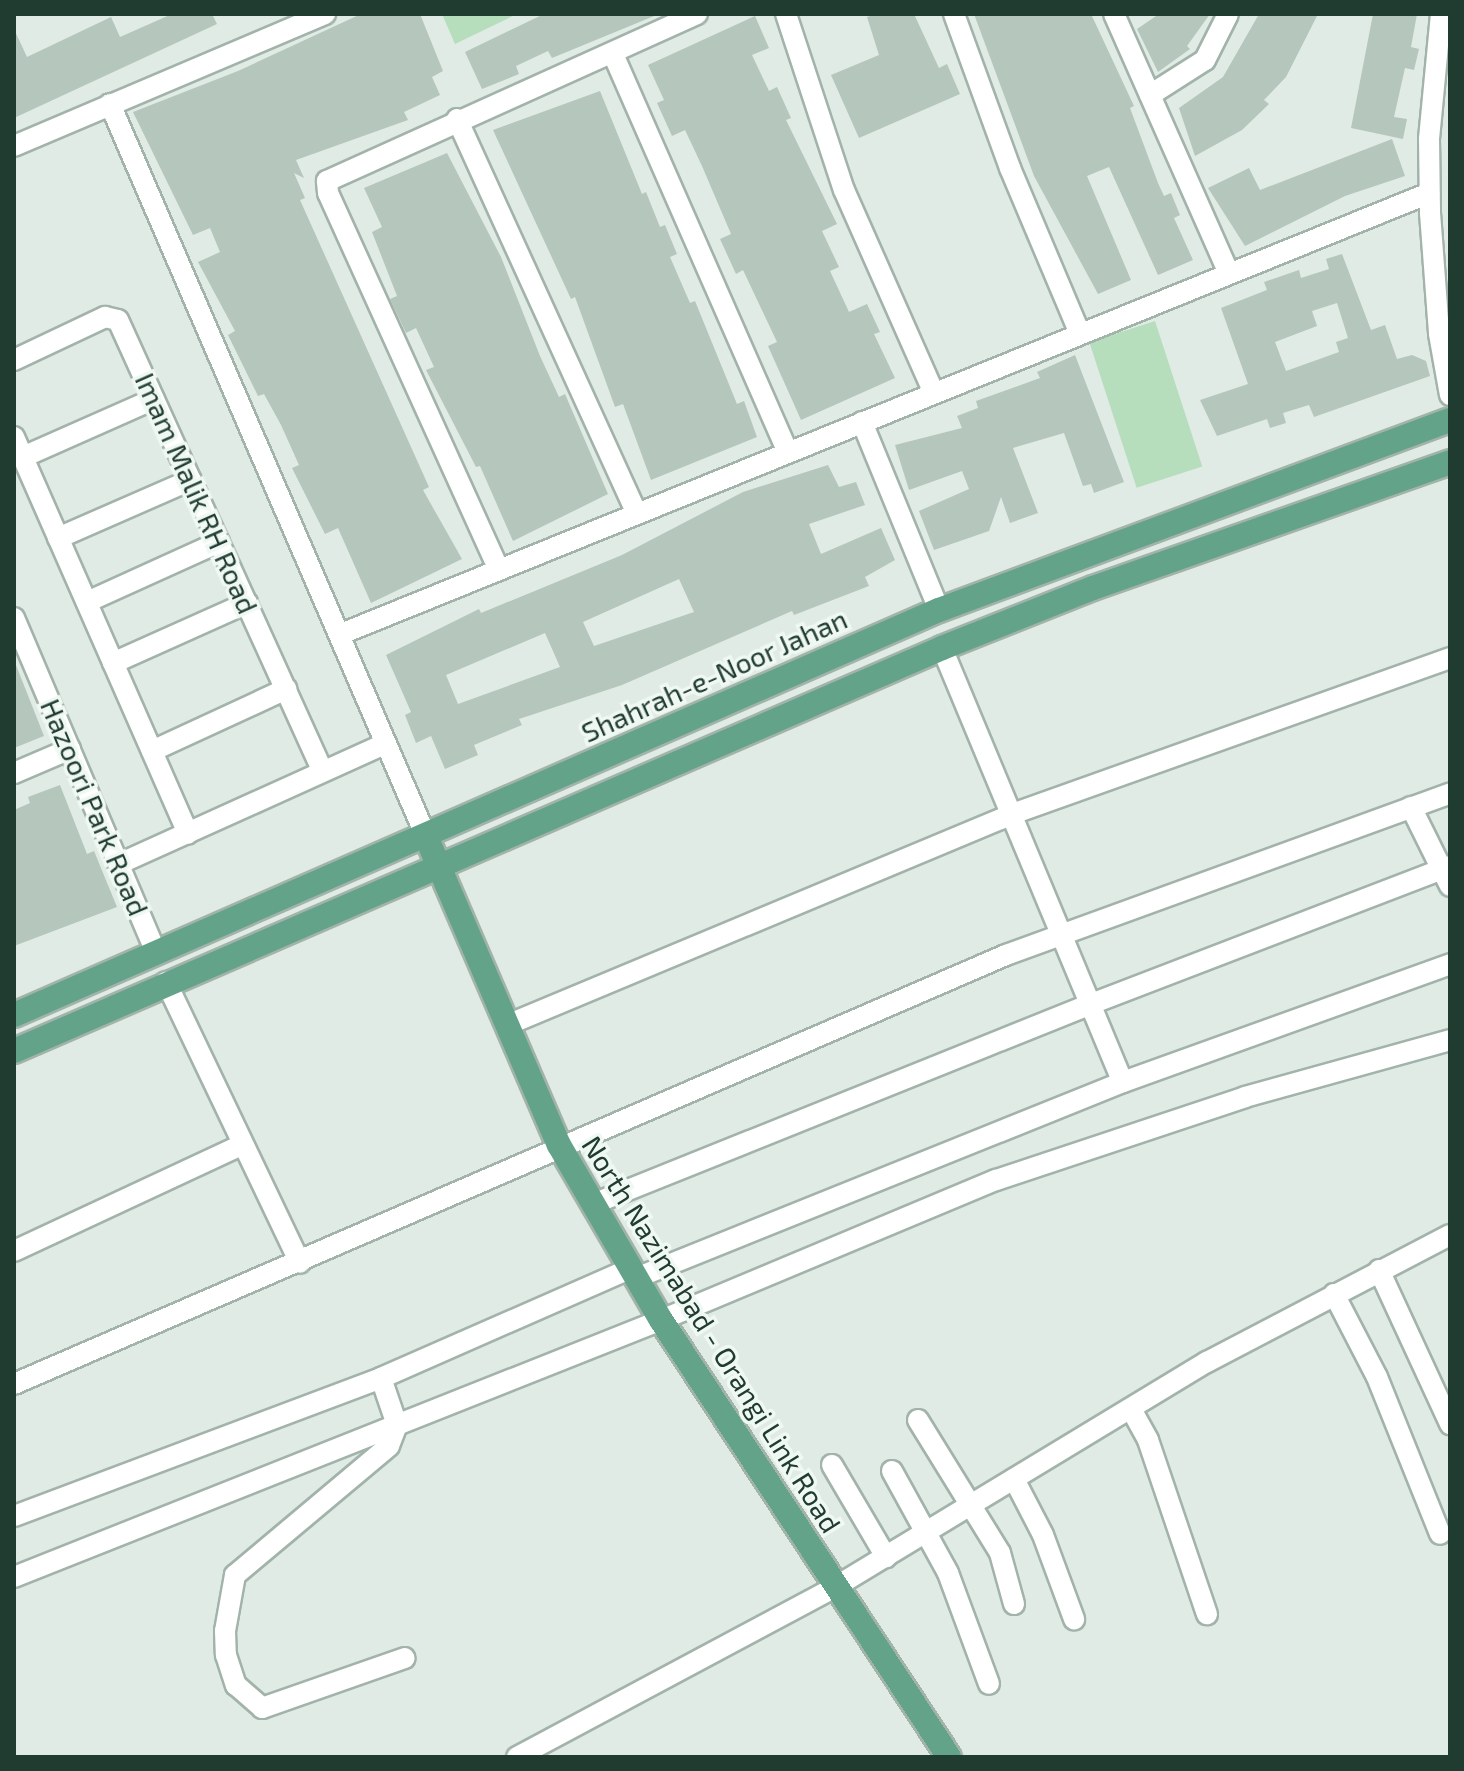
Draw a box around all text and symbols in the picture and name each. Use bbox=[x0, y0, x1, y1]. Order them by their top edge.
street label: Imam Malik RH Road bbox=[129, 367, 265, 619]
street label: Shahrah-e-Noor Jahan bbox=[575, 601, 853, 749]
street label: Hazoori Park Road bbox=[34, 693, 156, 921]
street label: North Nazimabad - Orangi Link Road bbox=[575, 1129, 849, 1539]

